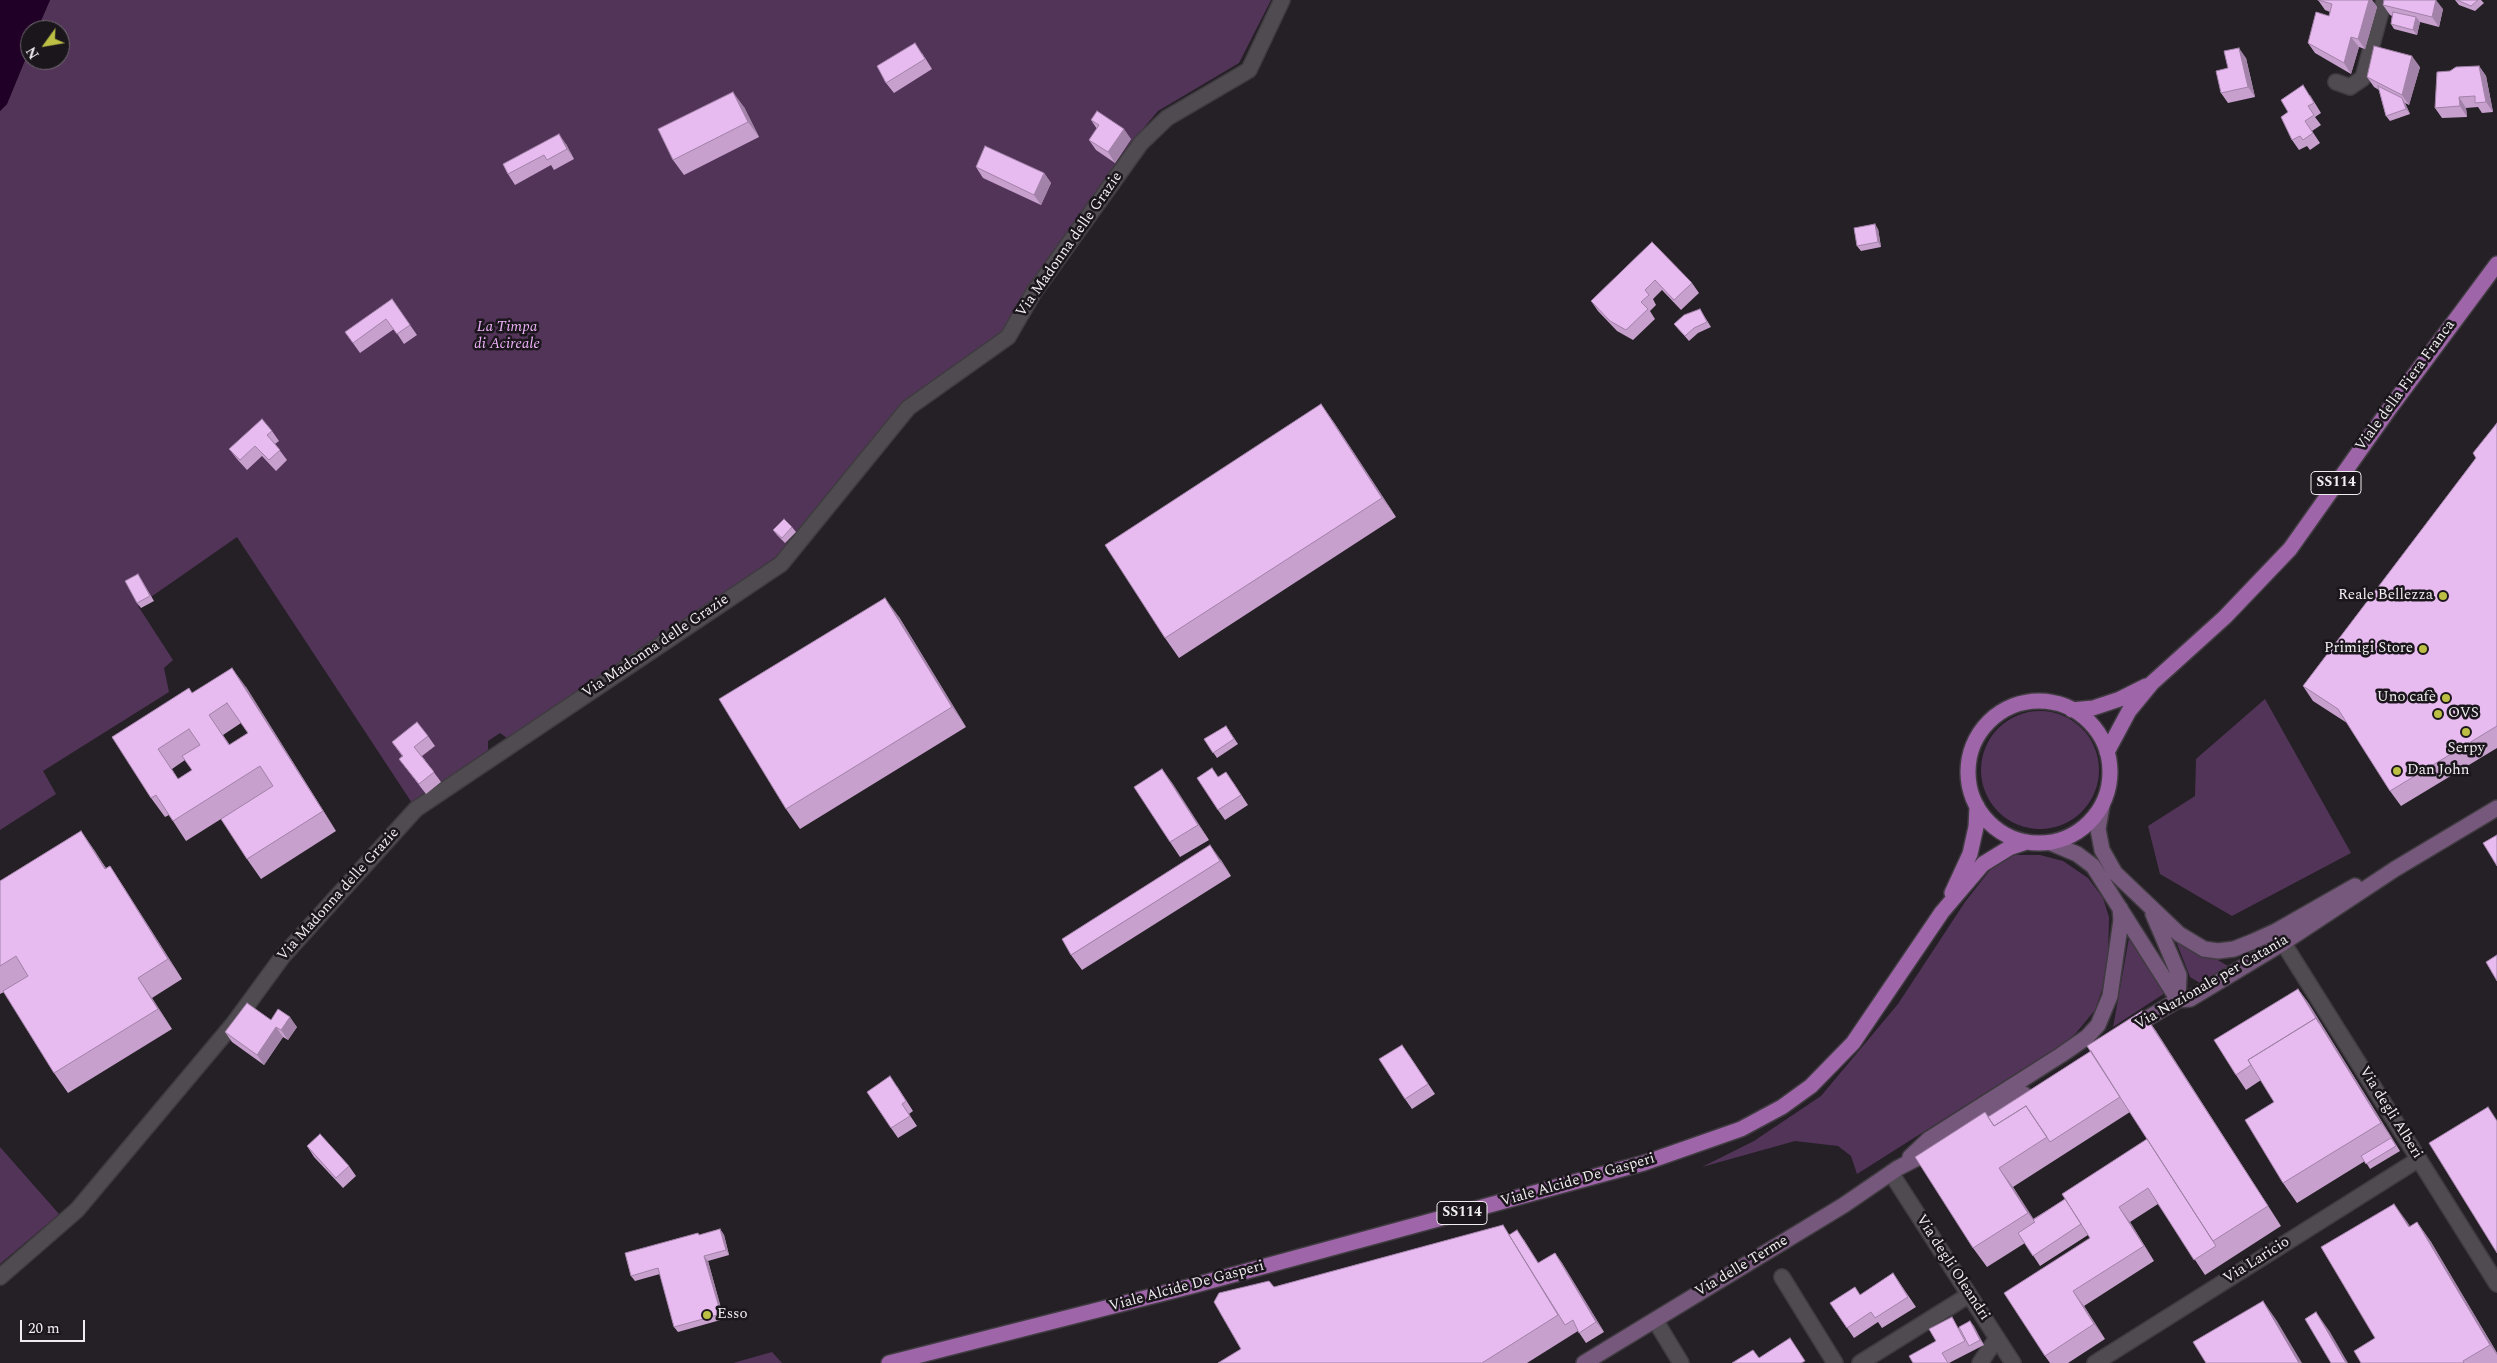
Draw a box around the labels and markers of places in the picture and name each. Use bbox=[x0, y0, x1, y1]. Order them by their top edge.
place label: Reale Bellezza bbox=[2338, 587, 2433, 605]
marker: Reale Bellezza bbox=[2437, 590, 2449, 602]
place label: Primigi Store bbox=[2324, 640, 2413, 658]
marker: Primigi Store bbox=[2417, 643, 2429, 655]
place label: Uno cafè bbox=[2377, 689, 2436, 707]
marker: Uno cafè bbox=[2440, 692, 2452, 704]
place label: OVS bbox=[2448, 705, 2479, 723]
marker: OVS bbox=[2432, 708, 2444, 720]
marker: Serpy bbox=[2460, 726, 2472, 738]
place label: Serpy bbox=[2447, 740, 2485, 758]
place label: Dan John bbox=[2407, 762, 2470, 780]
marker: Dan John bbox=[2391, 765, 2403, 777]
place label: Esso bbox=[717, 1306, 748, 1324]
marker: Esso bbox=[701, 1309, 713, 1321]

